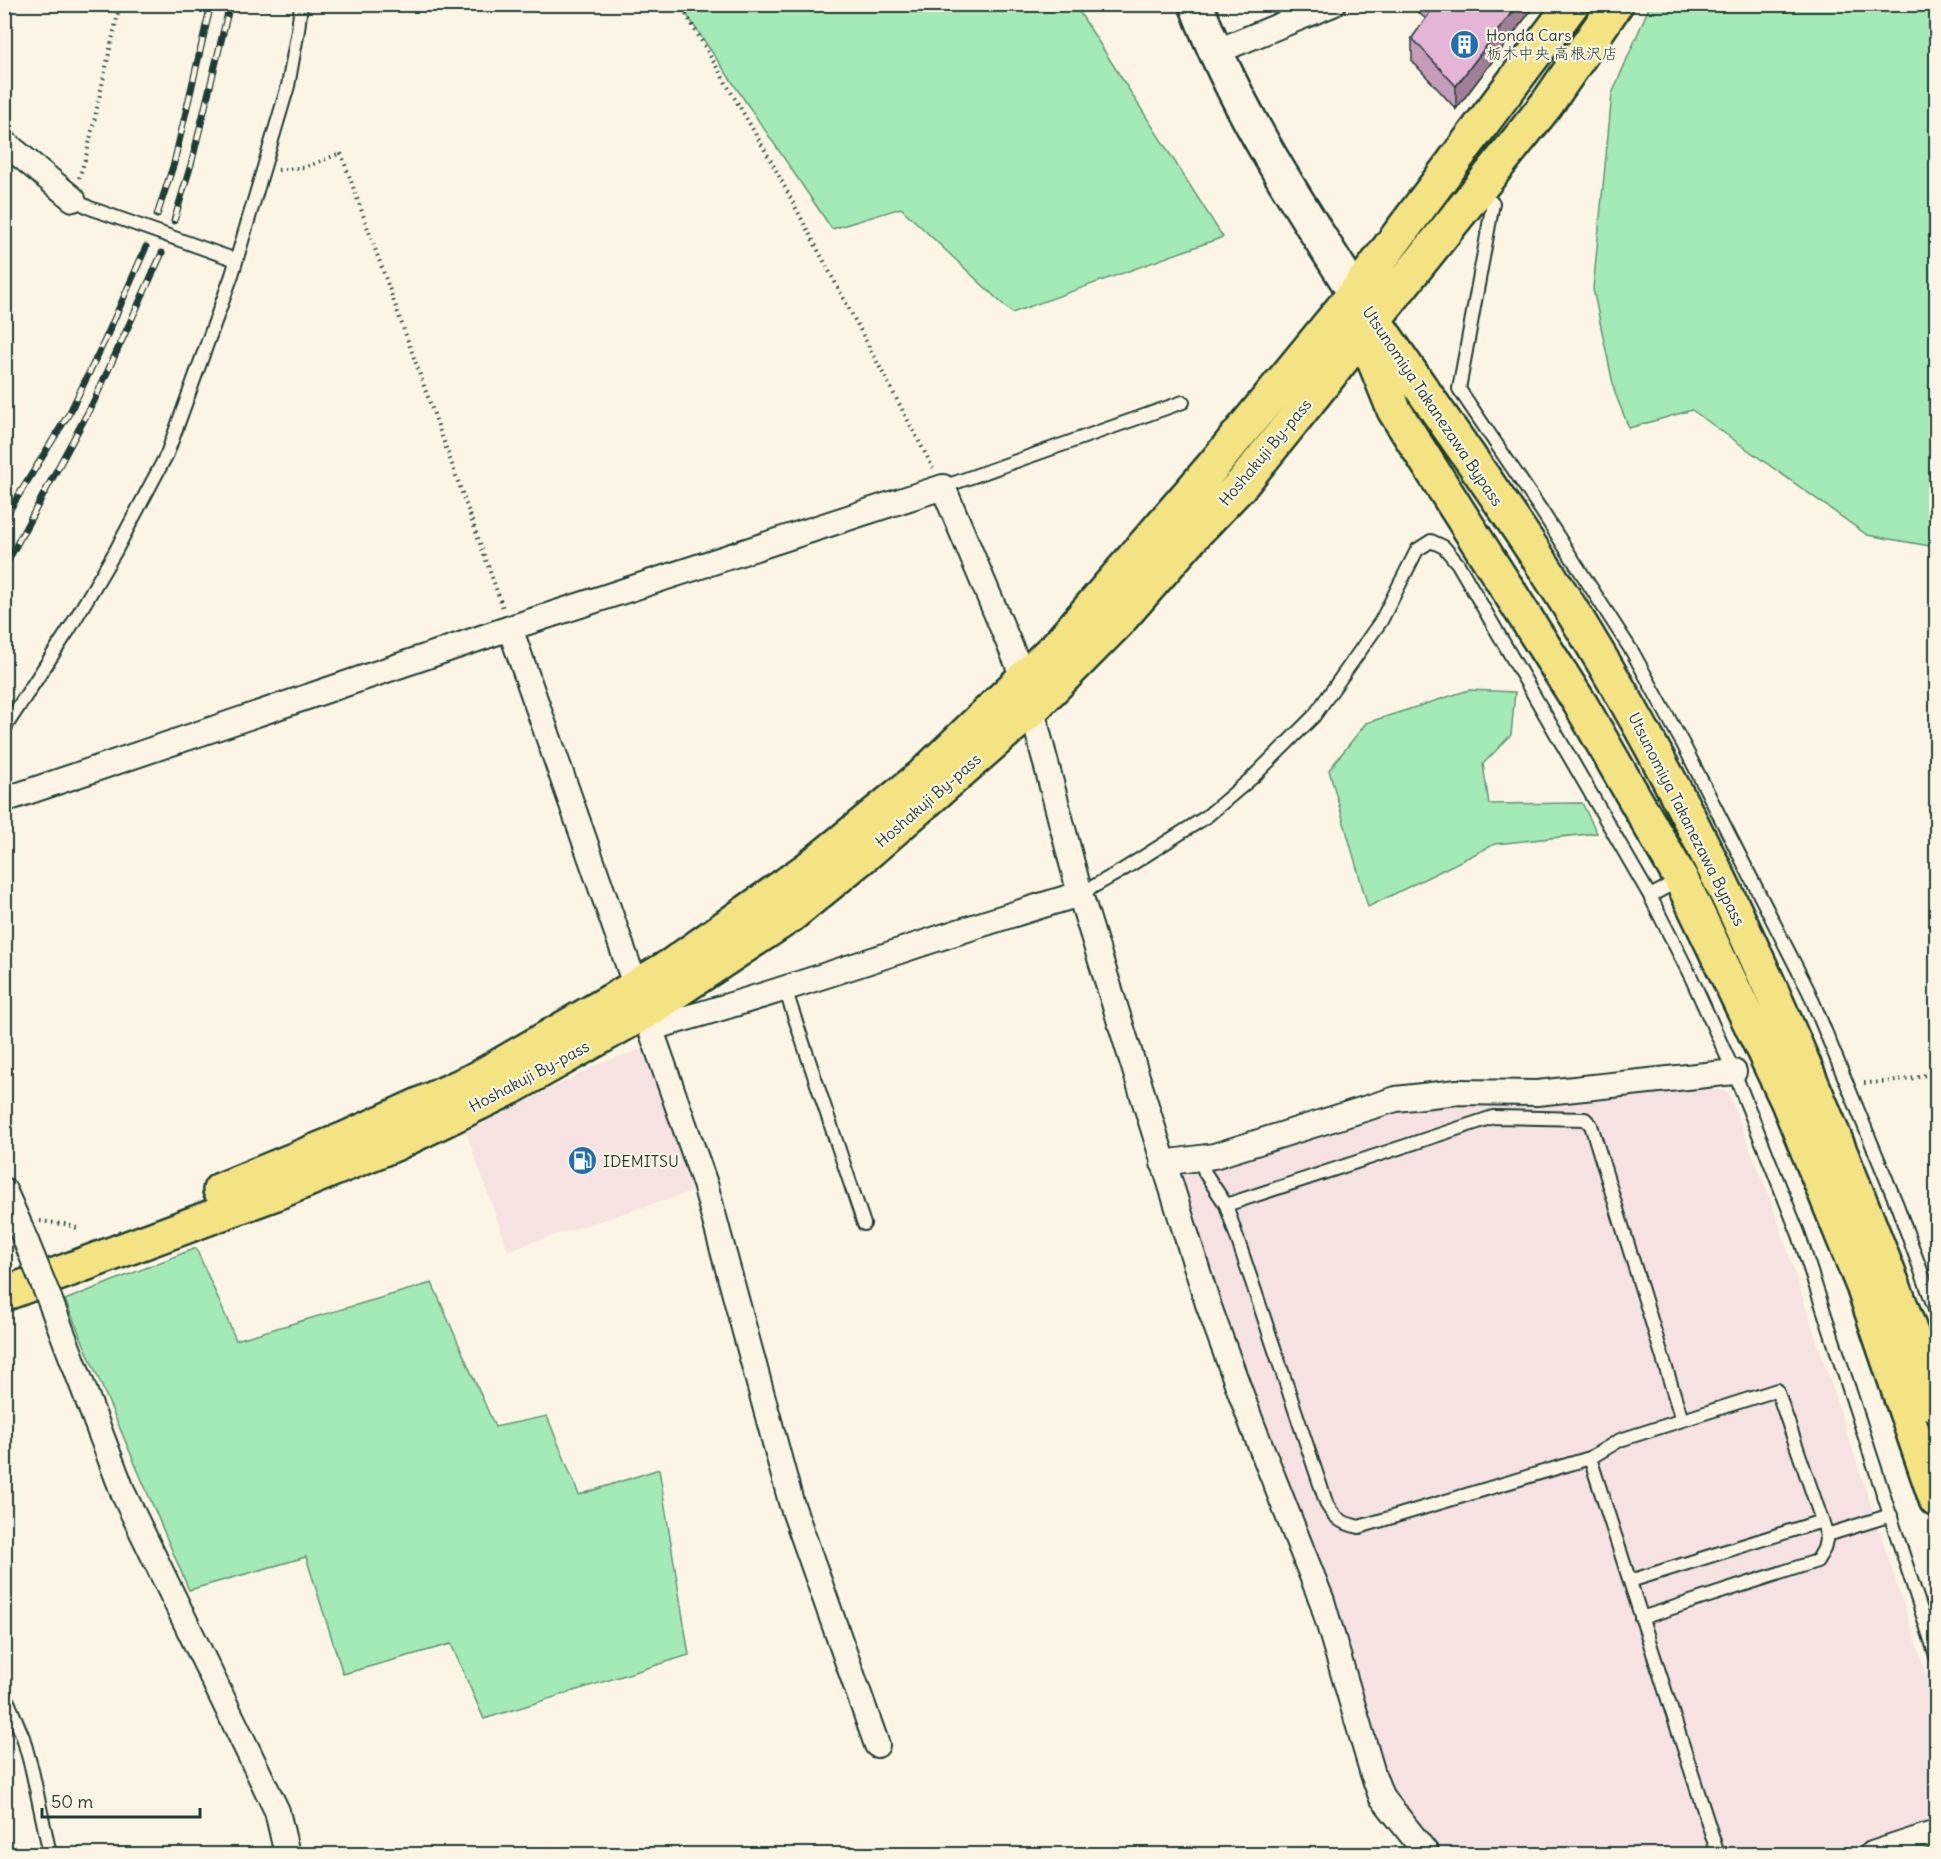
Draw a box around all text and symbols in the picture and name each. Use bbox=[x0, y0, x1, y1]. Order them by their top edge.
place label: Honda Cars 栃木中央 高根沢店 bbox=[1486, 25, 1618, 63]
building icon: Honda Cars 栃木中央 高根沢店 bbox=[1449, 28, 1481, 60]
street label: Utsunomiya Takanezawa Bypass bbox=[1358, 302, 1508, 510]
street label: Hoshakuji By-pass bbox=[1214, 394, 1316, 510]
street label: Utsunomiya Takanezawa Bypass bbox=[1624, 709, 1750, 929]
street label: Hoshakuji By-pass bbox=[871, 749, 985, 851]
street label: Hoshakuji By-pass bbox=[465, 1036, 593, 1116]
fuel station icon: IDEMITSU bbox=[566, 1145, 598, 1177]
place label: IDEMITSU bbox=[603, 1151, 679, 1171]
scale bar bbox=[42, 1781, 200, 1819]
text: 50 m bbox=[51, 1790, 93, 1813]

